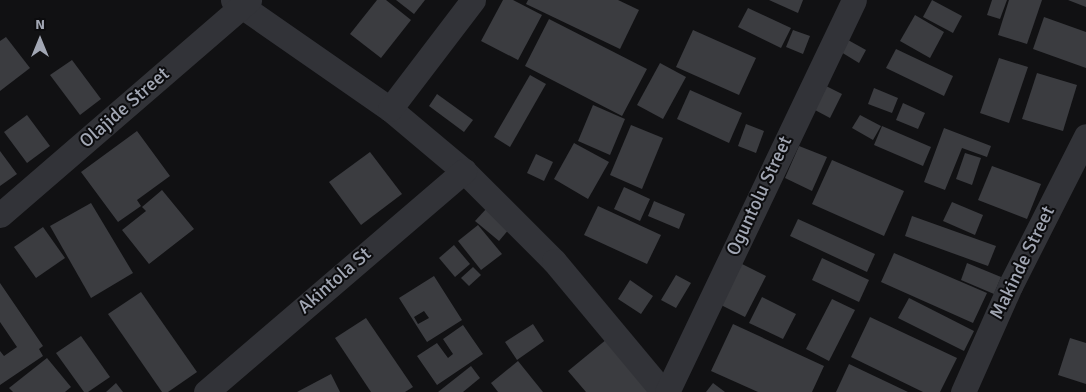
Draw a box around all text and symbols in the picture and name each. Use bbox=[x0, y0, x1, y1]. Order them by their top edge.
north arrow bbox=[15, 15, 65, 65]
text: N bbox=[35, 16, 45, 33]
street label: Olajide Street bbox=[75, 63, 175, 153]
street label: Oguntolu Street bbox=[722, 133, 798, 259]
street label: Makinde Street bbox=[986, 203, 1060, 323]
street label: Akintola St bbox=[294, 243, 376, 319]

